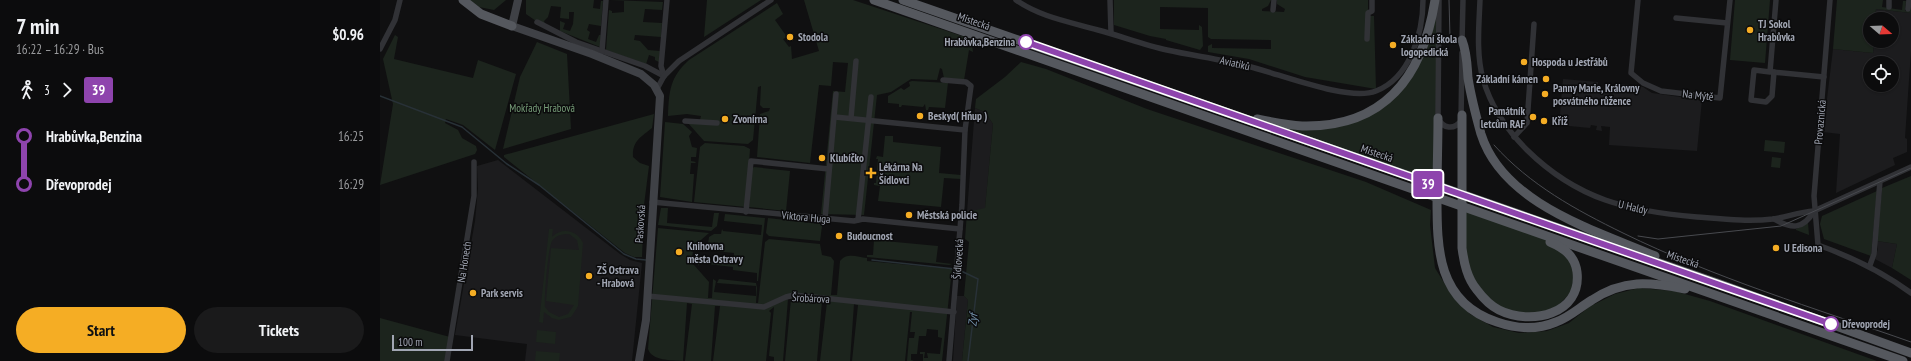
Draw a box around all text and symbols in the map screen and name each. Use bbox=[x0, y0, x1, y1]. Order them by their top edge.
street label: Místecká bbox=[956, 9, 992, 33]
text: 7 min bbox=[16, 12, 59, 40]
north arrow bbox=[1863, 12, 1899, 48]
map controls bbox=[1863, 12, 1899, 92]
place label: TJ Sokol Hrabůvka bbox=[1758, 17, 1795, 44]
text: $0.96 bbox=[332, 25, 364, 44]
marker: TJ Sokol Hrabůvka bbox=[1745, 25, 1755, 35]
place label: Stodola bbox=[798, 30, 828, 44]
marker: Stodola bbox=[785, 32, 795, 42]
place label: Základní škola logopedická bbox=[1401, 32, 1458, 59]
marker: Hrabůvka,Benzina bbox=[1018, 34, 1034, 50]
place label: Hrabůvka,Benzina bbox=[945, 35, 1015, 49]
marker: Základní škola logopedická bbox=[1388, 40, 1398, 50]
text: 16:22 – 16:29 · Bus bbox=[16, 41, 104, 58]
street label: Aviatiků bbox=[1219, 53, 1252, 73]
place label: Hospoda u Jestřábů bbox=[1532, 55, 1608, 69]
button: locate bbox=[1863, 56, 1899, 92]
marker: Hospoda u Jestřábů bbox=[1519, 57, 1529, 67]
place label: Základní kámen bbox=[1476, 72, 1538, 86]
marker: Základní kámen bbox=[1541, 74, 1551, 84]
icon: walk bbox=[16, 79, 38, 101]
icon: forward bbox=[56, 79, 78, 101]
text: 39 bbox=[92, 81, 105, 99]
place label: Panny Marie, Královny posvátného růžence bbox=[1553, 81, 1640, 108]
text: 3 bbox=[44, 82, 50, 99]
street label: Na Mýtě bbox=[1682, 86, 1715, 104]
marker: Panny Marie, Královny posvátného růžence bbox=[1540, 89, 1550, 99]
street label: Provaznická bbox=[1811, 99, 1829, 145]
park label: Mokřady Hrabová bbox=[509, 101, 575, 115]
place label: Památník letcům RAF bbox=[1481, 104, 1525, 131]
place label: Beskyd( Hňup ) bbox=[928, 109, 987, 123]
marker: Beskyd( Hňup ) bbox=[915, 111, 925, 121]
place label: Zvonírna bbox=[733, 112, 768, 126]
marker: Památník letcům RAF bbox=[1528, 112, 1538, 122]
marker: Zvonírna bbox=[720, 114, 730, 124]
place label: Kříž bbox=[1552, 114, 1568, 128]
marker: Kříž bbox=[1539, 116, 1549, 126]
text: Hrabůvka,Benzina bbox=[46, 127, 142, 146]
text: 16:25 bbox=[338, 128, 364, 145]
street label: Místecká bbox=[1359, 141, 1395, 165]
place label: Klubíčko bbox=[830, 151, 864, 165]
marker: Klubíčko bbox=[817, 153, 827, 163]
place label: Lékárna Na Šídlovci bbox=[879, 160, 923, 187]
marker: Lékárna Na Šídlovci bbox=[866, 168, 876, 178]
line badge: 39 bbox=[1410, 171, 1446, 197]
text: Dřevoprodej bbox=[46, 175, 112, 194]
text: 39 bbox=[1421, 175, 1435, 193]
text: 16:29 bbox=[338, 176, 364, 193]
street label: U Haldy bbox=[1617, 197, 1650, 217]
street label: Paskovská bbox=[632, 204, 648, 244]
street label: Viktora Huga bbox=[780, 208, 831, 226]
place label: Městská policie bbox=[917, 208, 978, 222]
marker: Městská policie bbox=[904, 210, 914, 220]
place label: Budoucnost bbox=[847, 229, 894, 243]
marker: Budoucnost bbox=[834, 231, 844, 241]
street label: Šídlovecká bbox=[950, 238, 966, 280]
place label: Knihovna města Ostravy bbox=[687, 239, 743, 266]
street label: Na Honech bbox=[454, 240, 474, 284]
place label: U Edisona bbox=[1784, 241, 1823, 255]
marker: U Edisona bbox=[1771, 243, 1781, 253]
marker: Knihovna města Ostravy bbox=[674, 247, 684, 257]
street label: Místecká bbox=[1665, 247, 1701, 271]
place label: ZŠ Ostrava - Hrabová bbox=[597, 263, 639, 290]
marker: ZŠ Ostrava - Hrabová bbox=[584, 271, 594, 281]
place label: Park servis bbox=[481, 286, 523, 300]
marker: Park servis bbox=[468, 288, 478, 298]
street label: Šrobárova bbox=[792, 290, 830, 306]
button: Start bbox=[16, 307, 186, 353]
button: Tickets bbox=[194, 307, 364, 353]
water label: Zyf bbox=[964, 310, 981, 327]
marker: Dřevoprodej bbox=[1823, 316, 1839, 332]
place label: Dřevoprodej bbox=[1842, 317, 1891, 331]
scale bar bbox=[392, 333, 473, 352]
text: 100 m bbox=[398, 335, 422, 349]

